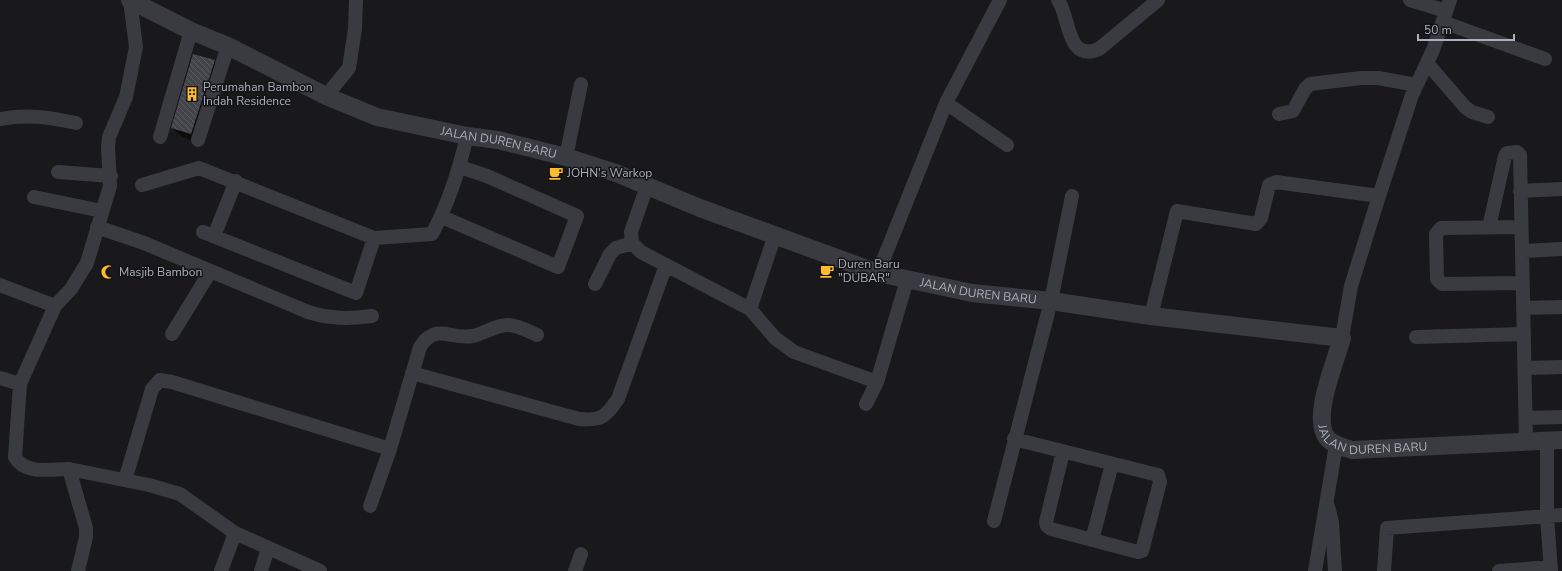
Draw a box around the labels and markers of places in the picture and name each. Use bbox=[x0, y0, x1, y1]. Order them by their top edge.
place label: Perumahan Bambon Indah Residence bbox=[203, 79, 313, 109]
building icon: Perumahan Bambon Indah Residence bbox=[184, 86, 200, 102]
cafe icon: JOHN's Warkop bbox=[548, 165, 564, 181]
place label: JOHN's Warkop bbox=[566, 165, 652, 181]
place label: Duren Baru "DUBAR" bbox=[838, 256, 900, 286]
cafe icon: Duren Baru "DUBAR" bbox=[819, 263, 835, 279]
mosque icon: Masjib Bambon bbox=[100, 264, 116, 280]
place label: Masjib Bambon bbox=[119, 264, 202, 280]

